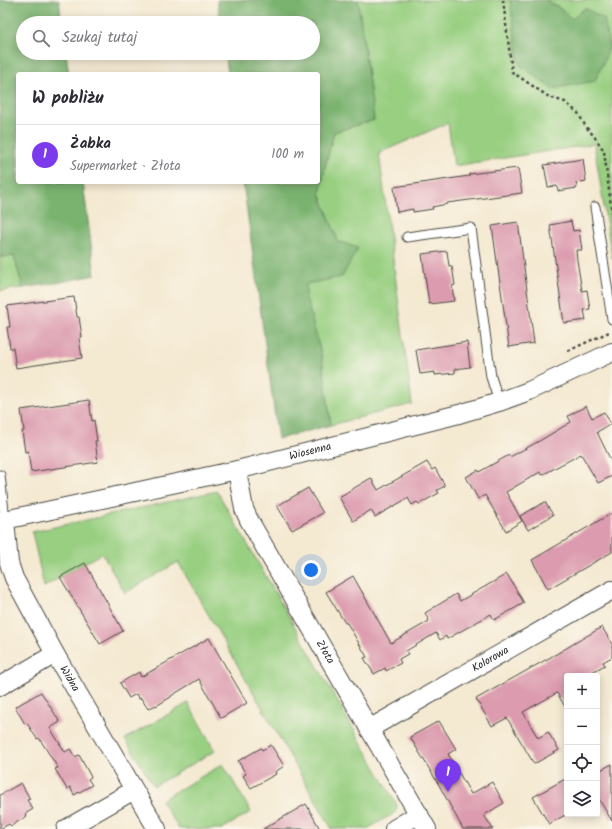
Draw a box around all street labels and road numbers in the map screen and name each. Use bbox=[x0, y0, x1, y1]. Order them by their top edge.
street label: Wiosenna bbox=[287, 438, 333, 465]
street label: Złota bbox=[311, 637, 339, 667]
street label: Kolorowa bbox=[469, 642, 513, 677]
street label: Widna bbox=[55, 662, 84, 695]

